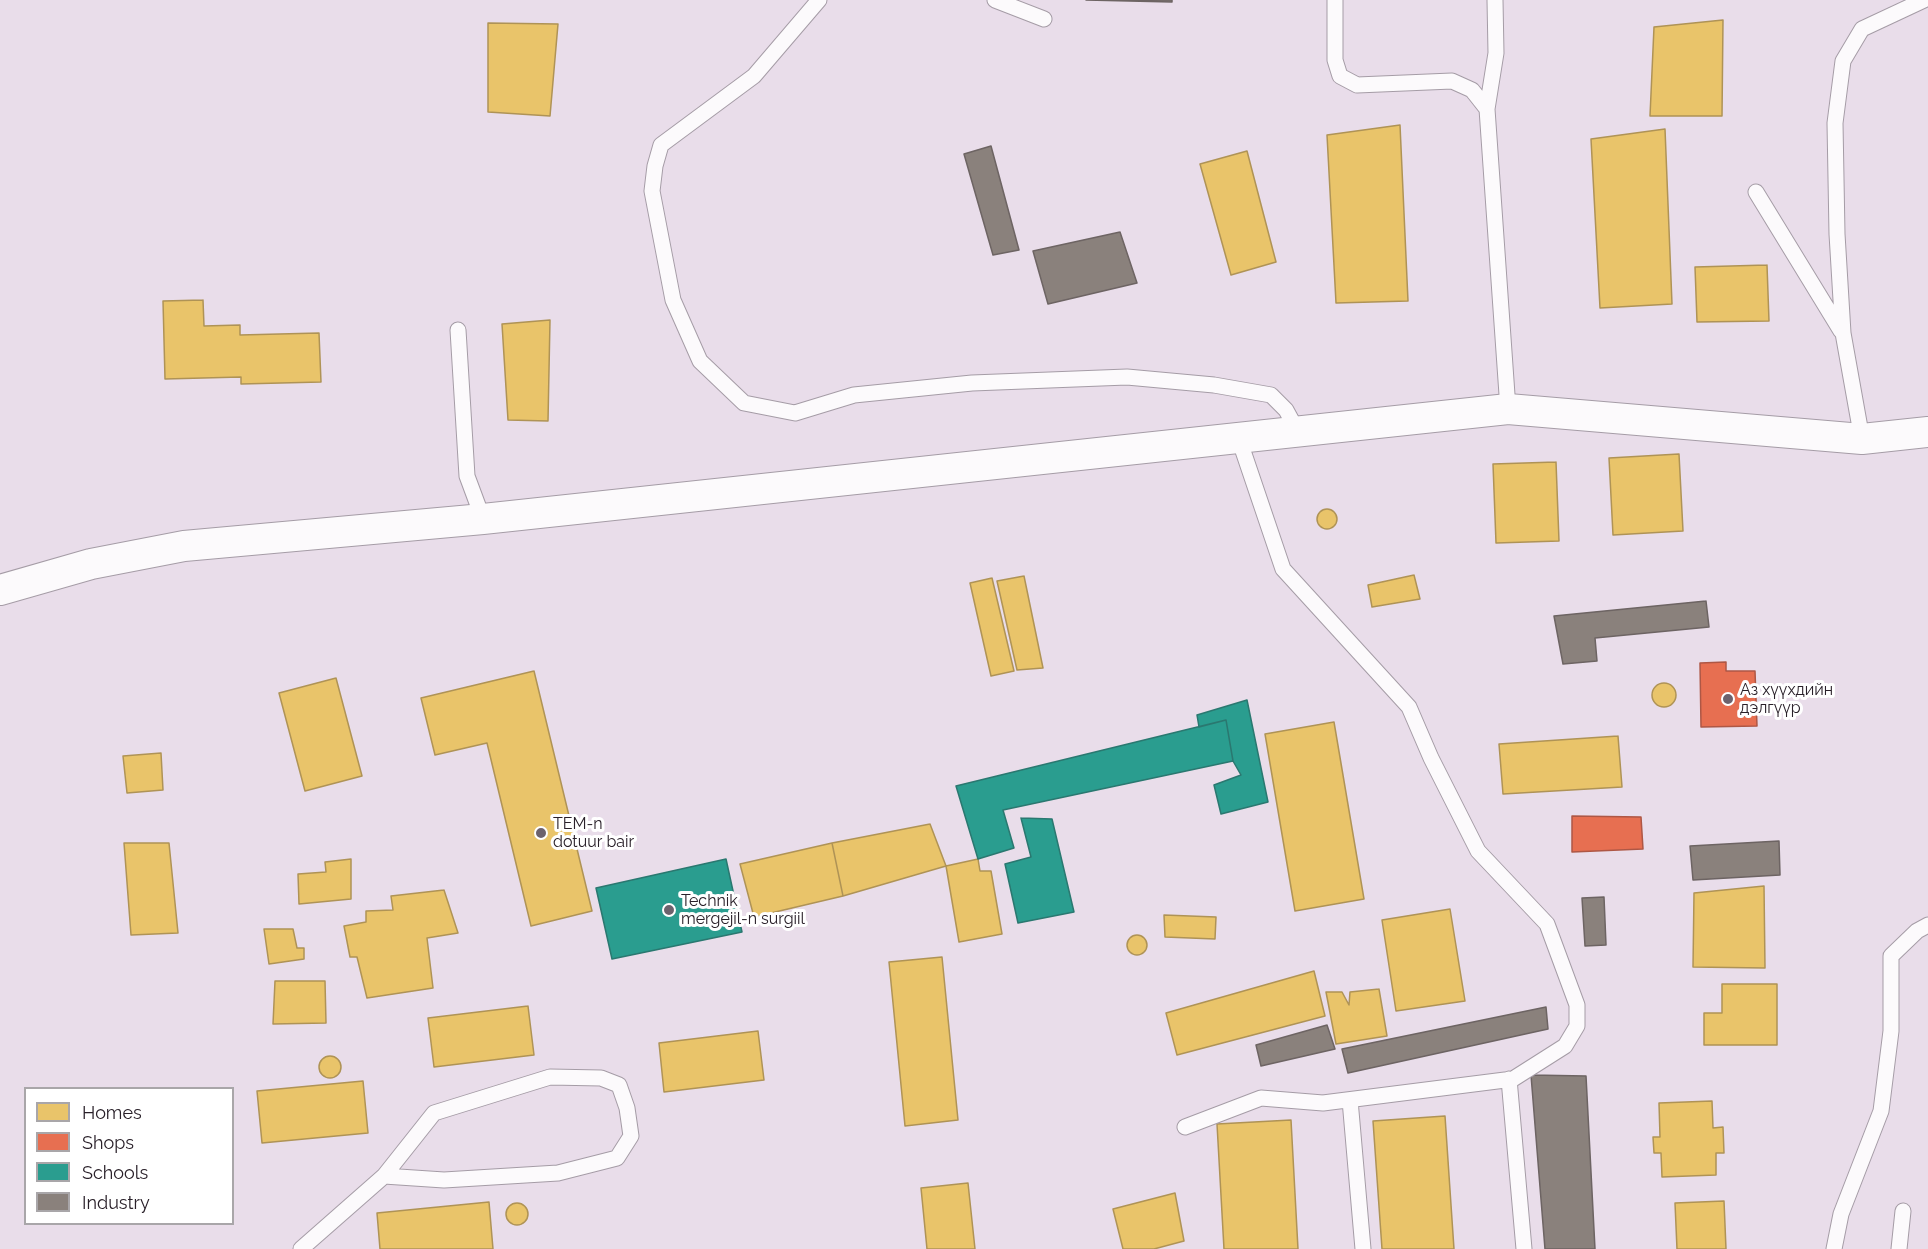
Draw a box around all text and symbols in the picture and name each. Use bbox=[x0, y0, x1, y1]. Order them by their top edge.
place label: Аз хүүхдийн дэлгүүр bbox=[1740, 680, 1833, 718]
marker: Аз хүүхдийн дэлгүүр bbox=[1721, 692, 1735, 706]
place label: TEM-n dotuur bair bbox=[553, 814, 634, 852]
marker: TEM-n dotuur bair bbox=[534, 826, 548, 840]
place label: Technik mergejil-n surgiil bbox=[681, 891, 805, 929]
marker: Technik mergejil-n surgiil bbox=[662, 903, 676, 917]
legend bbox=[24, 1087, 234, 1225]
text: Homes bbox=[82, 1102, 142, 1123]
text: Shops bbox=[82, 1132, 134, 1153]
text: Schools bbox=[82, 1162, 148, 1183]
text: Industry bbox=[82, 1192, 150, 1213]

